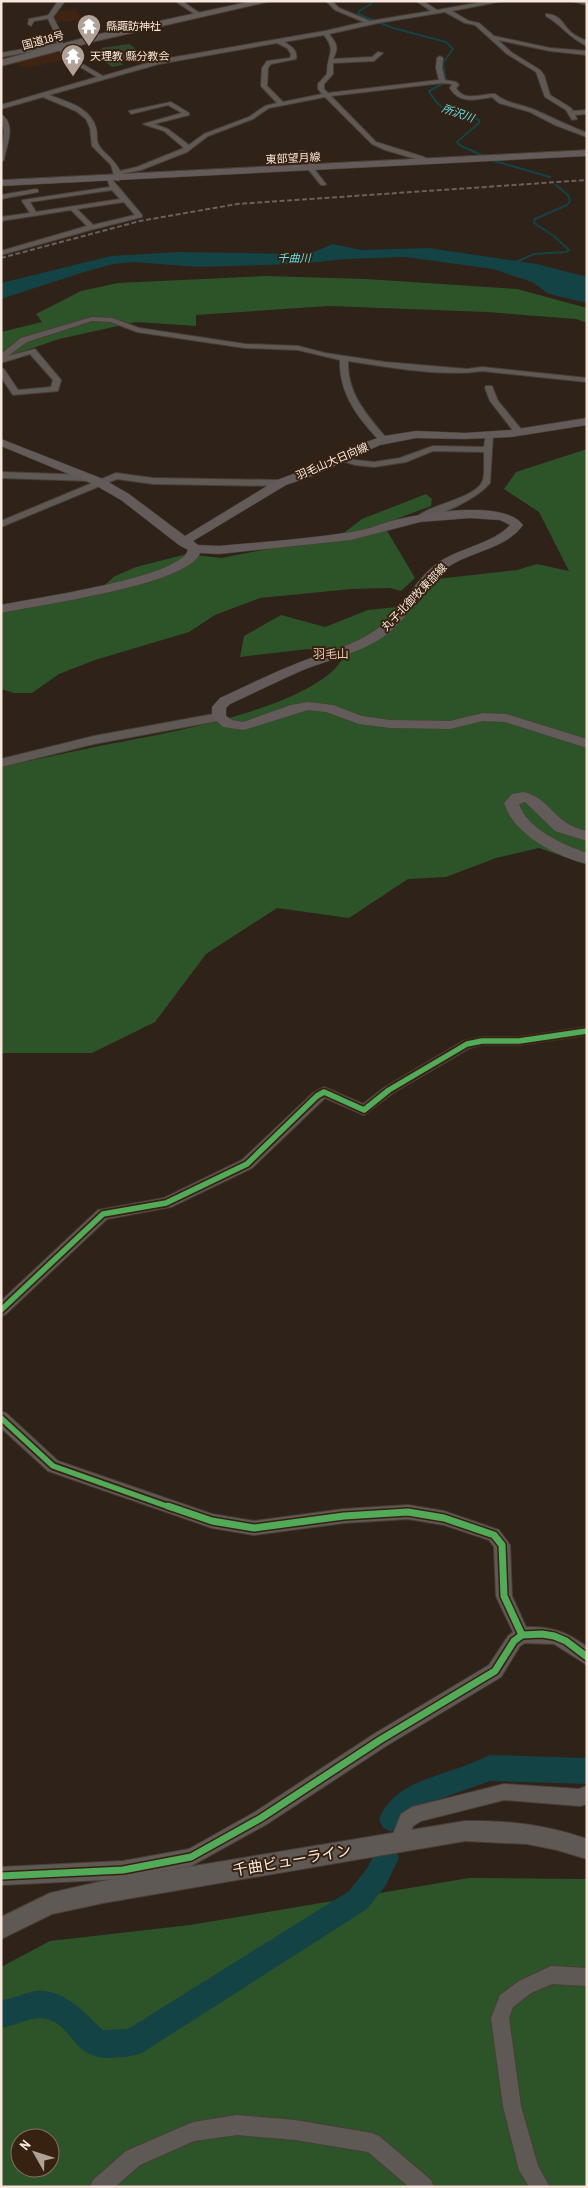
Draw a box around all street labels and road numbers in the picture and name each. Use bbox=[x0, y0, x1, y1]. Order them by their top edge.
street label: 国道18号 bbox=[20, 28, 66, 52]
street label: 東部望月線 bbox=[265, 150, 321, 166]
street label: 羽毛山大日向線 bbox=[294, 440, 370, 482]
street label: 丸子北御牧東部線 bbox=[378, 560, 450, 634]
street label: 千曲ビューライン bbox=[231, 1839, 353, 1881]

